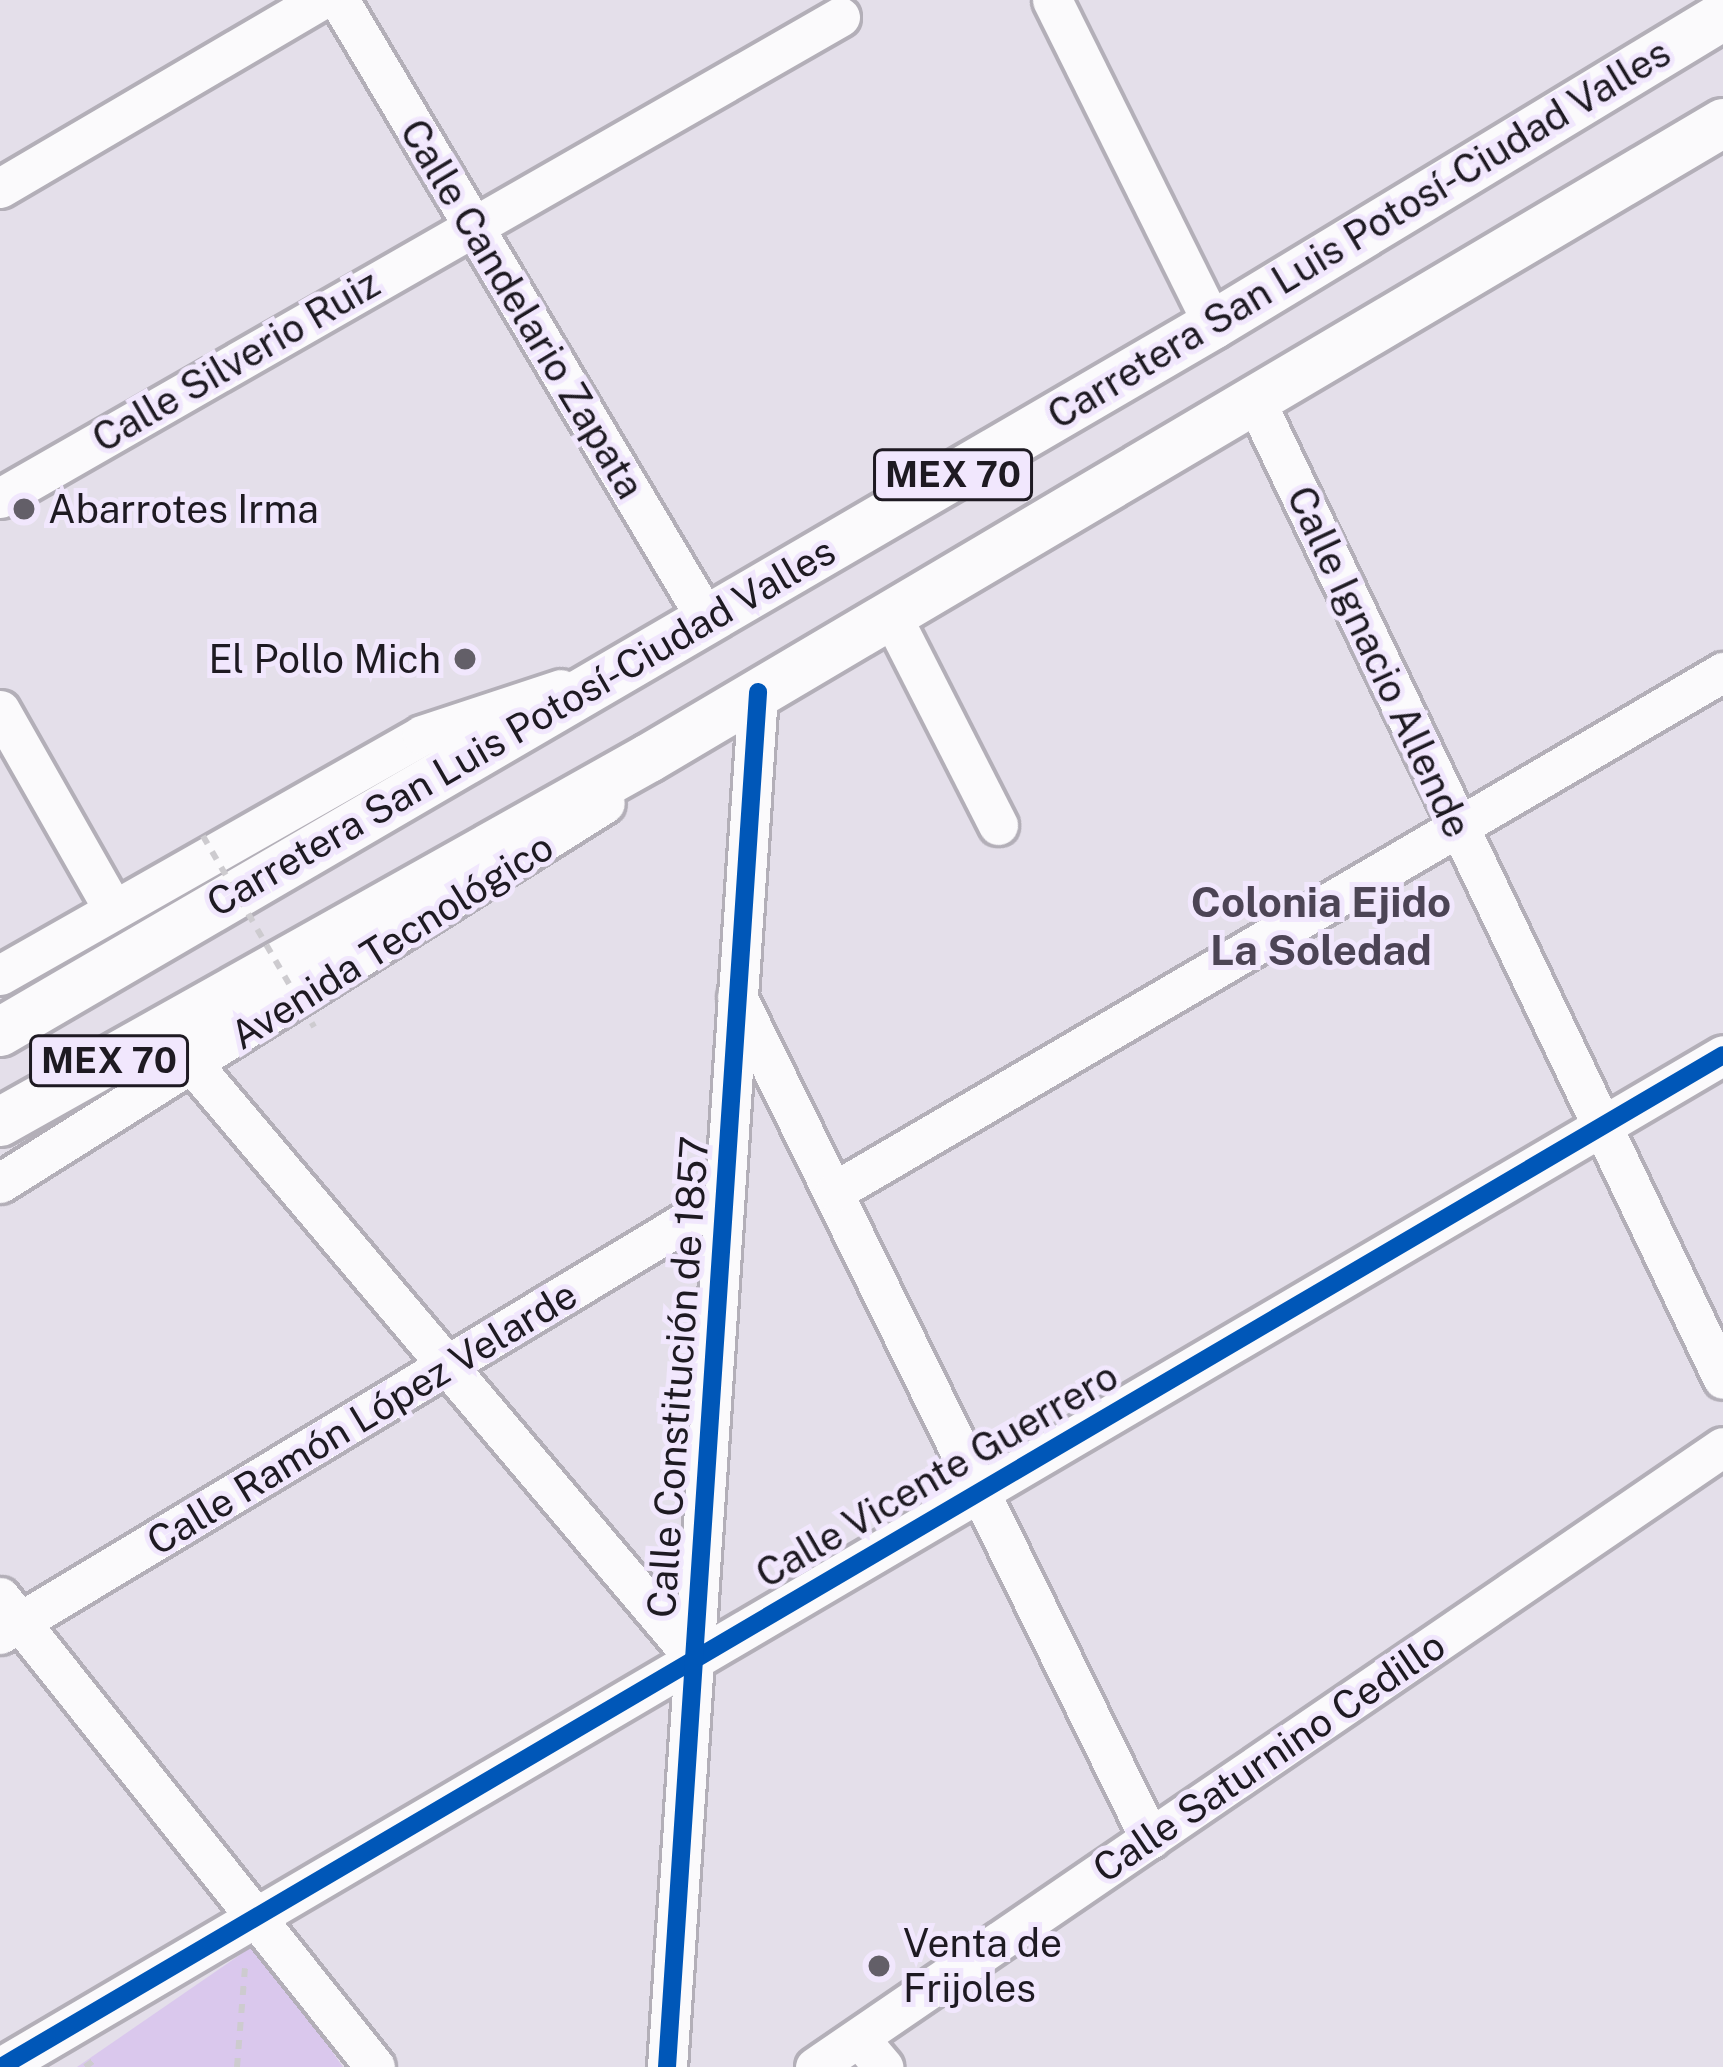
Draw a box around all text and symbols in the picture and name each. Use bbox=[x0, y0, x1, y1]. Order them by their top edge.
street label: Carretera San Luis Potosí-Ciudad Valles bbox=[1039, 29, 1679, 439]
street label: Calle Candelario Zapata bbox=[390, 111, 654, 507]
street label: Calle Silverio Ruiz bbox=[84, 260, 388, 462]
road number: MEX 70 bbox=[872, 445, 1034, 505]
street label: Calle Ignacio Allende bbox=[1277, 479, 1481, 845]
place label: Abarrotes Irma bbox=[48, 486, 319, 532]
marker: Abarrotes Irma bbox=[11, 496, 37, 522]
street label: Carretera San Luis Potosí-Ciudad Valles bbox=[198, 527, 844, 927]
place label: El Pollo Mich bbox=[208, 636, 441, 682]
marker: El Pollo Mich bbox=[452, 646, 478, 672]
street label: Avenida Tecnológico bbox=[222, 823, 562, 1059]
district label: Colonia Ejido La Soledad bbox=[1191, 877, 1451, 976]
road number: MEX 70 bbox=[28, 1031, 190, 1091]
street label: Calle Constitución de 1857 bbox=[638, 1134, 718, 1620]
street label: Calle Ramón López Velarde bbox=[138, 1271, 586, 1565]
street label: Calle Vicente Guerrero bbox=[747, 1352, 1127, 1598]
street label: Calle Saturnino Cedillo bbox=[1084, 1622, 1454, 1892]
place label: Venta de Frijoles bbox=[903, 1921, 1063, 2012]
marker: Venta de Frijoles bbox=[866, 1953, 892, 1979]

